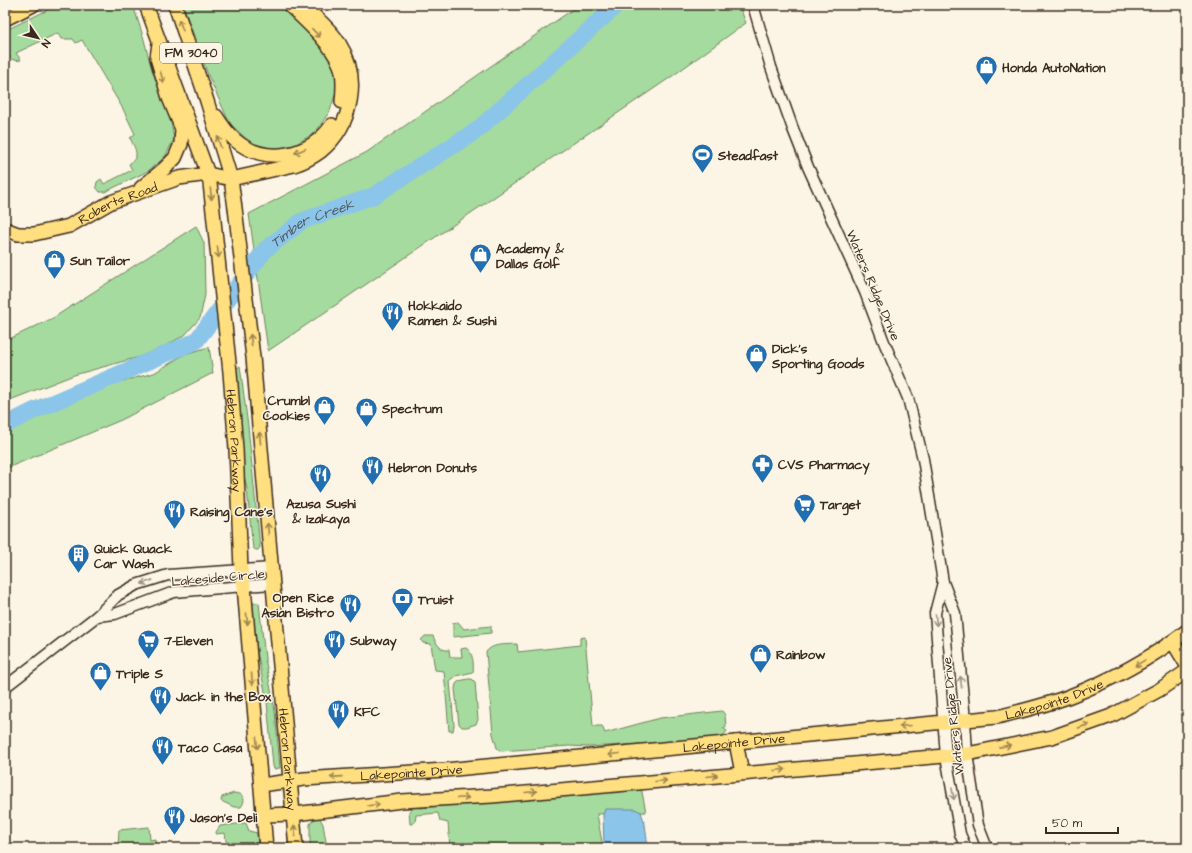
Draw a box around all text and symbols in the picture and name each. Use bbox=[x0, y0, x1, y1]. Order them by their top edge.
north arrow bbox=[18, 18, 58, 58]
one-way arrow bbox=[177, 18, 184, 31]
one-way arrow bbox=[312, 28, 321, 38]
text: N bbox=[38, 36, 54, 51]
road number: FM 3040 bbox=[160, 43, 222, 63]
shop icon: Honda AutoNation bbox=[973, 54, 999, 87]
place label: Honda AutoNation bbox=[1002, 59, 1106, 77]
one-way arrow bbox=[159, 70, 166, 83]
one-way arrow bbox=[215, 136, 223, 148]
sports icon: Steadfast bbox=[689, 142, 715, 175]
one-way arrow bbox=[295, 147, 307, 155]
place label: Steadfast bbox=[717, 147, 779, 165]
street label: Roberts Road bbox=[75, 178, 160, 229]
one-way arrow bbox=[208, 187, 215, 200]
water label: Timber Creek bbox=[267, 194, 357, 253]
street label: Waters Ridge Drive bbox=[841, 227, 904, 344]
place label: Academy & Dallas Golf bbox=[496, 240, 565, 273]
shop icon: Academy & Dallas Golf bbox=[468, 242, 494, 275]
one-way arrow bbox=[214, 245, 222, 258]
shop icon: Sun Tailor bbox=[41, 247, 67, 280]
place label: Sun Tailor bbox=[69, 252, 131, 270]
place label: Hokkaido Ramen & Sushi bbox=[408, 297, 498, 330]
restaurant icon: Hokkaido Ramen & Sushi bbox=[379, 299, 405, 332]
one-way arrow bbox=[247, 334, 255, 347]
place label: Dick's Sporting Goods bbox=[771, 340, 865, 375]
shop icon: Dick's Sporting Goods bbox=[743, 342, 769, 375]
street label: Hebron Parkway bbox=[221, 389, 246, 492]
place label: Crumbl Cookies bbox=[263, 392, 310, 425]
shop icon: Crumbl Cookies bbox=[312, 394, 338, 427]
shop icon: Spectrum bbox=[354, 395, 380, 428]
place label: Spectrum bbox=[381, 400, 443, 419]
one-way arrow bbox=[257, 432, 264, 445]
pharmacy icon: CVS Pharmacy bbox=[749, 451, 775, 484]
restaurant icon: Hebron Donuts bbox=[360, 454, 386, 487]
place label: CVS Pharmacy bbox=[778, 456, 870, 475]
place label: Hebron Donuts bbox=[388, 459, 477, 477]
restaurant icon: Azusa Sushi & Izakaya bbox=[308, 462, 334, 495]
supermarket icon: Target bbox=[792, 491, 818, 524]
place label: Azusa Sushi & Izakaya bbox=[286, 495, 357, 529]
place label: Target bbox=[819, 496, 862, 516]
restaurant icon: Raising Cane's bbox=[162, 498, 188, 531]
place label: Raising Cane's bbox=[190, 503, 273, 523]
one-way arrow bbox=[265, 523, 272, 536]
place label: Quick Quack Car Wash bbox=[94, 540, 173, 573]
building icon: Quick Quack Car Wash bbox=[65, 542, 91, 575]
street label: Lakeside Circle bbox=[171, 565, 266, 591]
one-way arrow bbox=[141, 579, 154, 586]
bank icon: Truist bbox=[389, 586, 415, 619]
place label: Open Rice Asian Bistro bbox=[261, 589, 335, 622]
restaurant icon: Open Rice Asian Bistro bbox=[337, 591, 363, 624]
place label: Truist bbox=[417, 591, 454, 609]
one-way arrow bbox=[243, 612, 250, 625]
one-way arrow bbox=[932, 613, 940, 626]
supermarket icon: 7-Eleven bbox=[136, 627, 162, 660]
restaurant icon: Subway bbox=[321, 627, 347, 660]
place label: 7-Eleven bbox=[163, 632, 214, 650]
place label: Subway bbox=[349, 632, 397, 651]
shop icon: Rainbow bbox=[747, 641, 773, 674]
place label: Rainbow bbox=[776, 646, 826, 664]
street label: Waters Ridge Drive bbox=[938, 656, 969, 776]
one-way arrow bbox=[1135, 659, 1146, 667]
shop icon: Triple S bbox=[88, 660, 114, 693]
place label: Triple S bbox=[115, 665, 164, 684]
one-way arrow bbox=[248, 672, 255, 685]
street label: Lakepointe Drive bbox=[1003, 675, 1106, 725]
one-way arrow bbox=[958, 676, 965, 689]
restaurant icon: Jack in the Box bbox=[148, 683, 174, 716]
place label: Jack in the Box bbox=[175, 688, 272, 706]
restaurant icon: KFC bbox=[325, 698, 351, 731]
place label: KFC bbox=[354, 703, 381, 721]
street label: Hebron Parkway bbox=[274, 707, 301, 811]
one-way arrow bbox=[1077, 721, 1089, 729]
one-way arrow bbox=[899, 723, 912, 730]
street label: Lakepointe Drive bbox=[682, 729, 786, 757]
restaurant icon: Taco Casa bbox=[150, 734, 176, 767]
one-way arrow bbox=[254, 737, 261, 750]
place label: Taco Casa bbox=[177, 739, 243, 757]
one-way arrow bbox=[998, 742, 1011, 750]
one-way arrow bbox=[608, 750, 621, 757]
street label: Lakepointe Drive bbox=[360, 760, 463, 785]
one-way arrow bbox=[773, 766, 786, 773]
one-way arrow bbox=[705, 772, 718, 780]
one-way arrow bbox=[330, 773, 343, 780]
one-way arrow bbox=[654, 777, 667, 784]
one-way arrow bbox=[949, 787, 957, 800]
one-way arrow bbox=[524, 789, 537, 796]
one-way arrow bbox=[456, 794, 469, 801]
one-way arrow bbox=[367, 801, 380, 809]
restaurant icon: Jason's Deli bbox=[162, 804, 188, 837]
place label: Jason's Deli bbox=[189, 809, 258, 827]
scale bar bbox=[1046, 809, 1118, 835]
text: 50 m bbox=[1052, 815, 1083, 832]
one-way arrow bbox=[292, 825, 299, 838]

